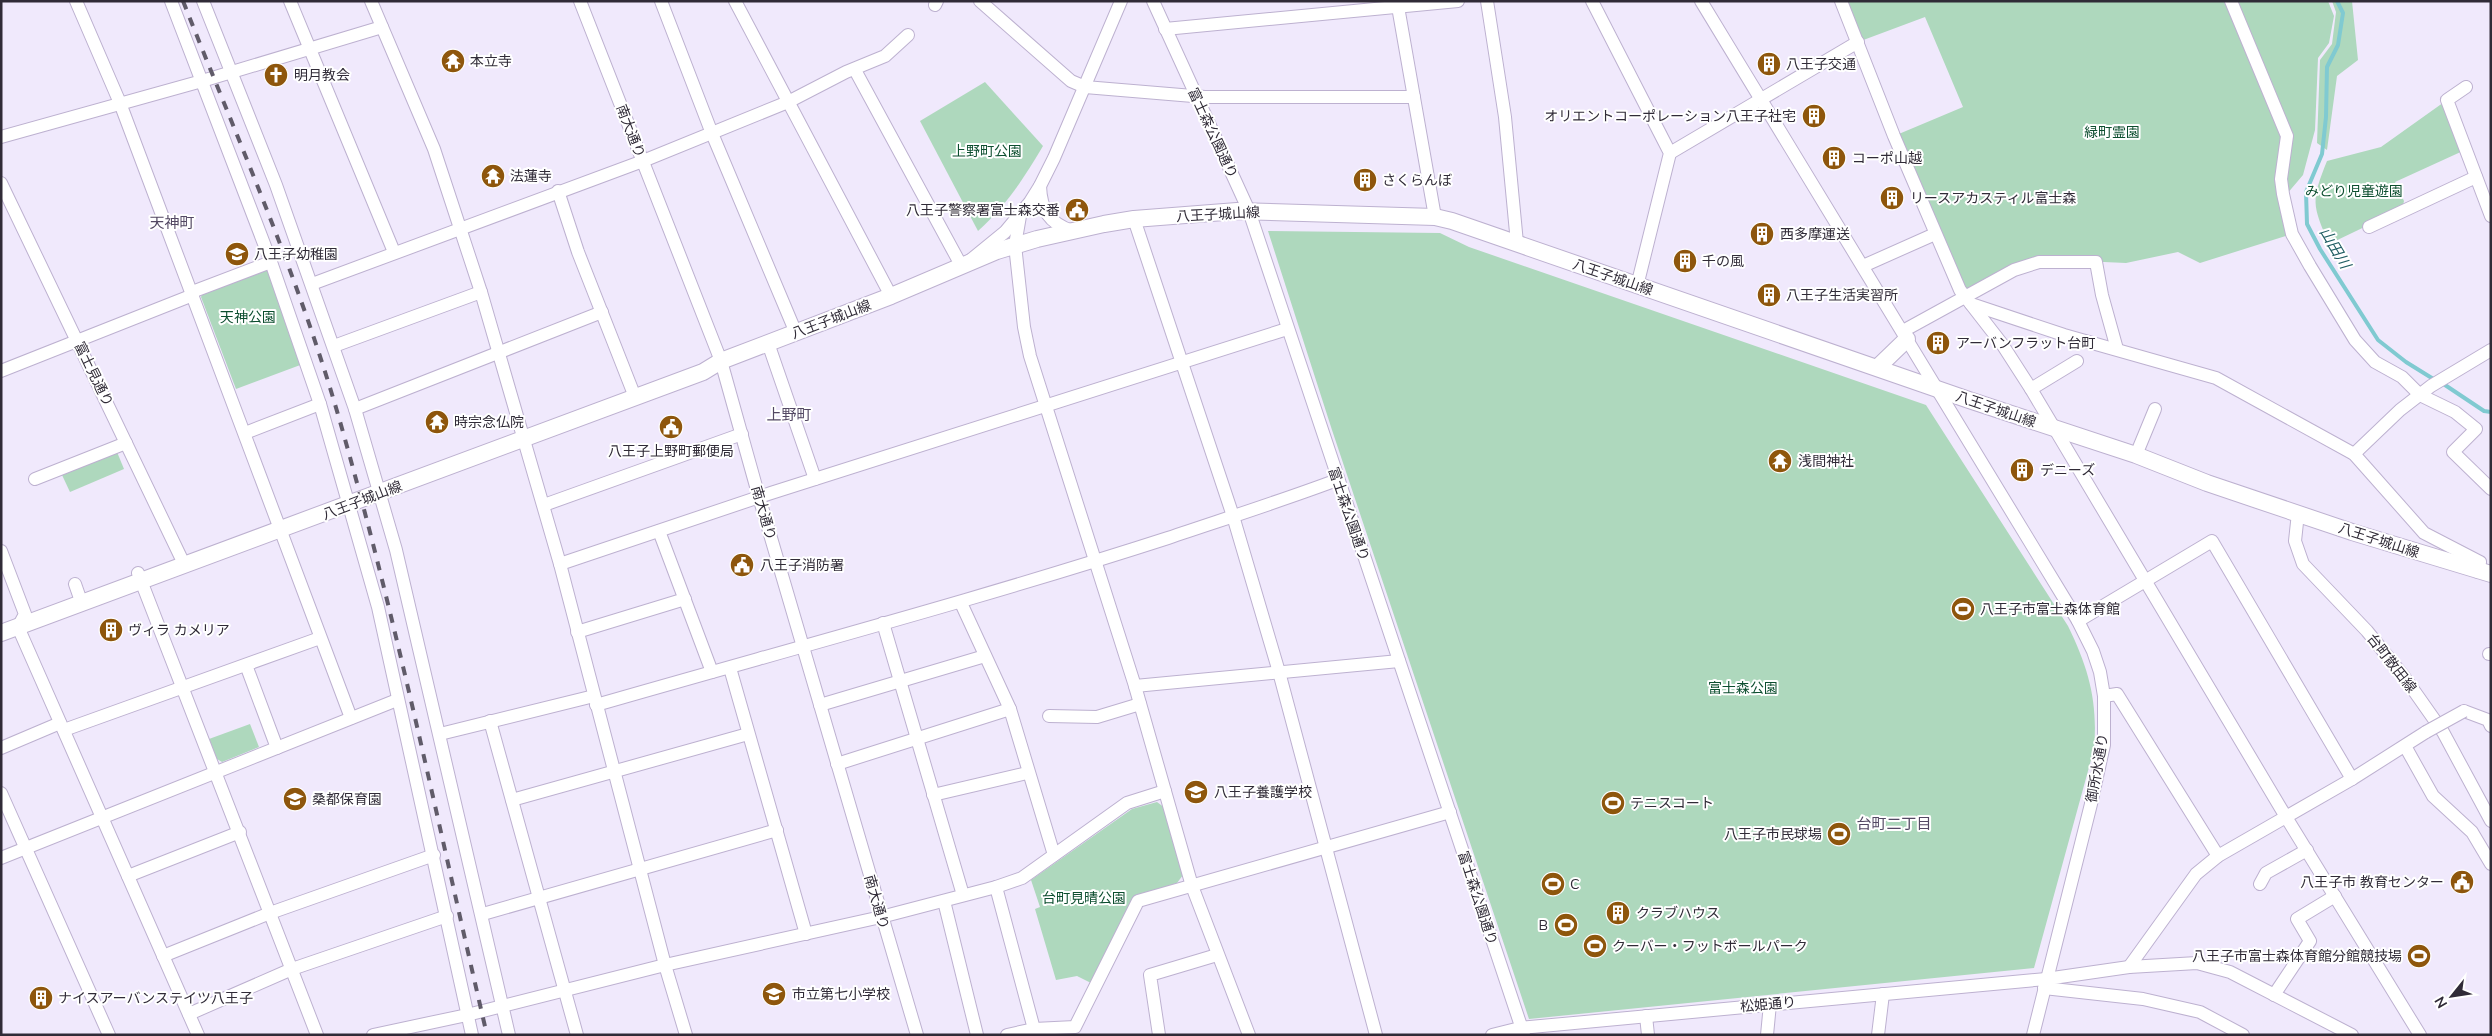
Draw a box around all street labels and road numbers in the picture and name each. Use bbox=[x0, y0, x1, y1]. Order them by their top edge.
street label: 富士森公園通り bbox=[1184, 85, 1242, 181]
street label: 南大通り bbox=[613, 102, 649, 160]
street label: 八王子城山線 bbox=[1176, 203, 1260, 225]
street label: 八王子城山線 bbox=[1570, 255, 1656, 299]
street label: 八王子城山線 bbox=[789, 296, 873, 342]
street label: 富士見通り bbox=[71, 339, 117, 409]
street label: 八王子城山線 bbox=[1953, 387, 2039, 431]
street label: 富士森公園通り bbox=[1325, 465, 1373, 563]
street label: 八王子城山線 bbox=[320, 477, 404, 523]
street label: 南大通り bbox=[748, 484, 780, 542]
street label: 八王子城山線 bbox=[2336, 518, 2422, 562]
street label: 台町散田線 bbox=[2363, 630, 2421, 696]
street label: 御所水通り bbox=[2082, 732, 2112, 804]
street label: 富士森公園通り bbox=[1454, 849, 1502, 947]
street label: 南大通り bbox=[861, 873, 893, 931]
street label: 松姫通り bbox=[1739, 993, 1797, 1015]

